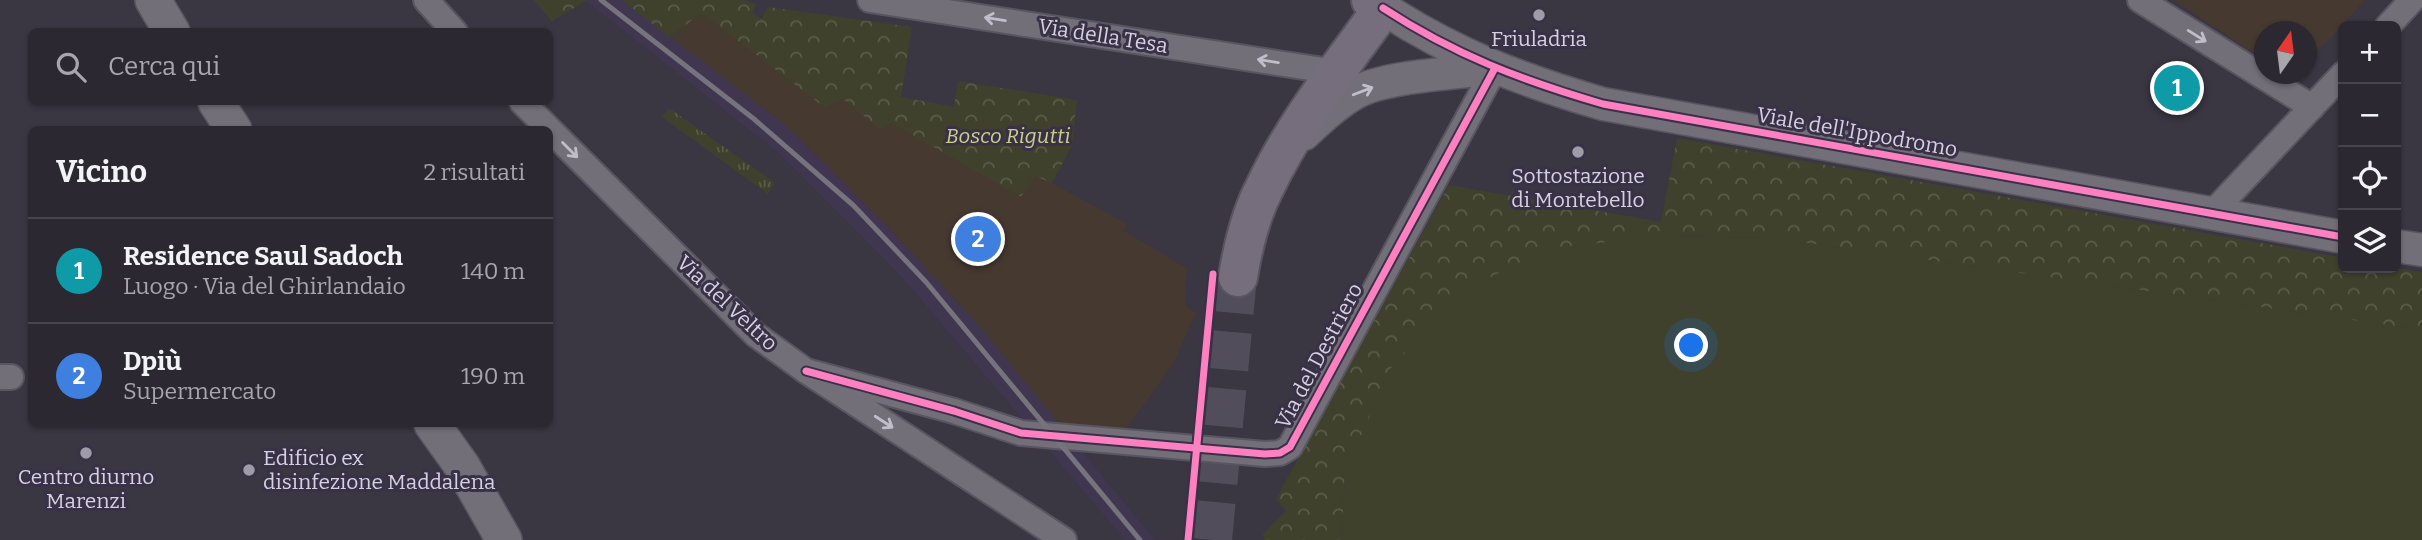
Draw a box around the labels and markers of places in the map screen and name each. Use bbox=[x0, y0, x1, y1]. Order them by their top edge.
marker: Friuladria bbox=[1531, 7, 1547, 23]
place label: Friuladria bbox=[1491, 26, 1587, 52]
pin: 1 bbox=[2154, 62, 2200, 114]
marker: Sottostazione di Montebello bbox=[1570, 144, 1586, 160]
place label: Sottostazione di Montebello bbox=[1511, 163, 1645, 213]
pin: 2 bbox=[955, 213, 1001, 265]
marker: Centro diurno Marenzi bbox=[78, 445, 94, 461]
place label: Edificio ex disinfezione Maddalena bbox=[263, 445, 496, 495]
marker: Edificio ex disinfezione Maddalena bbox=[241, 462, 257, 478]
place label: Centro diurno Marenzi bbox=[18, 464, 154, 514]

